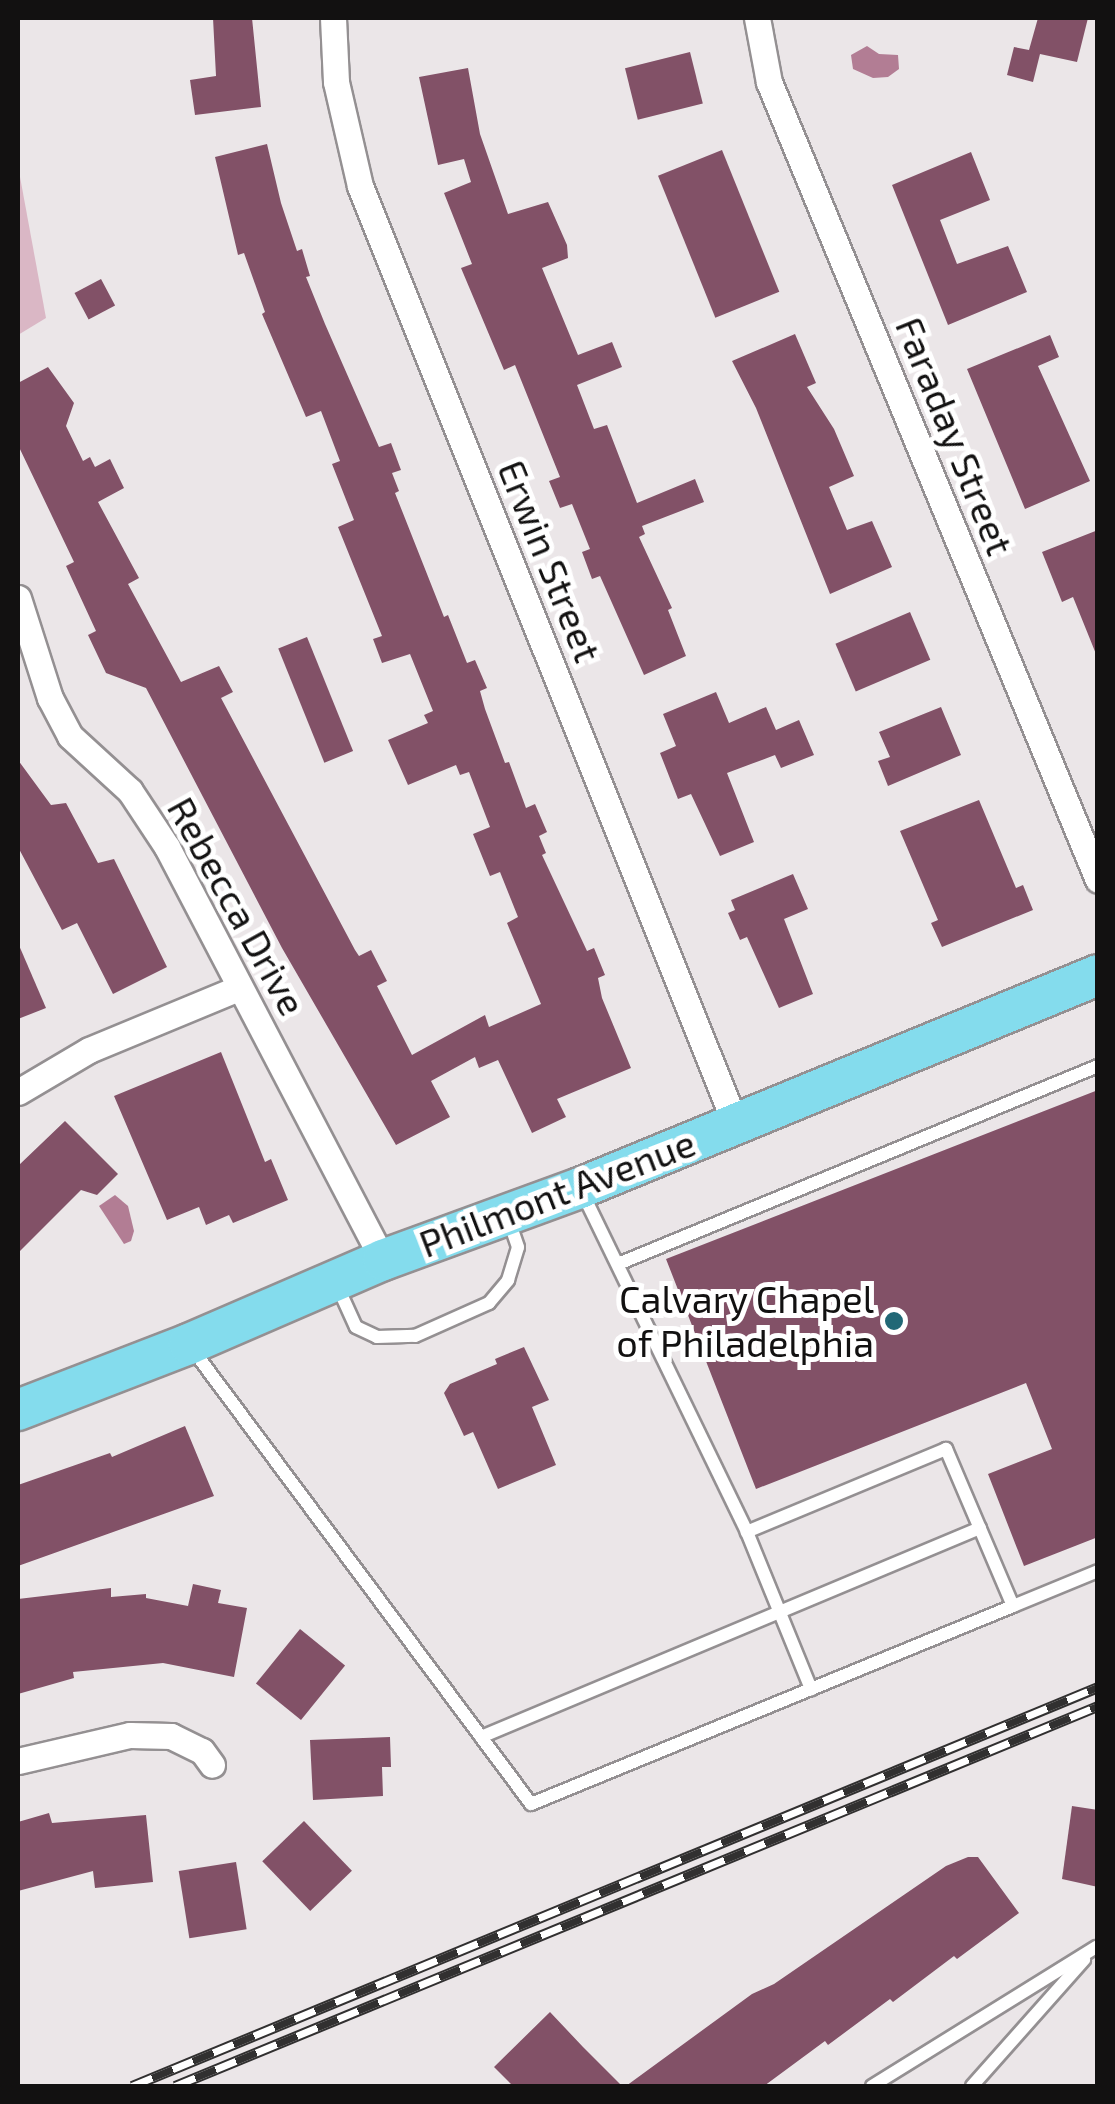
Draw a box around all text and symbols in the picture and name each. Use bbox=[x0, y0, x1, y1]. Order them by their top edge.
street label: Faraday Street bbox=[886, 310, 1024, 562]
street label: Erwin Street bbox=[489, 454, 611, 668]
street label: Rebecca Drive bbox=[158, 789, 316, 1023]
street label: Philmont Avenue bbox=[412, 1119, 702, 1267]
place label: Calvary Chapel of Philadelphia bbox=[616, 1276, 874, 1366]
marker: Calvary Chapel of Philadelphia bbox=[883, 1310, 905, 1332]

